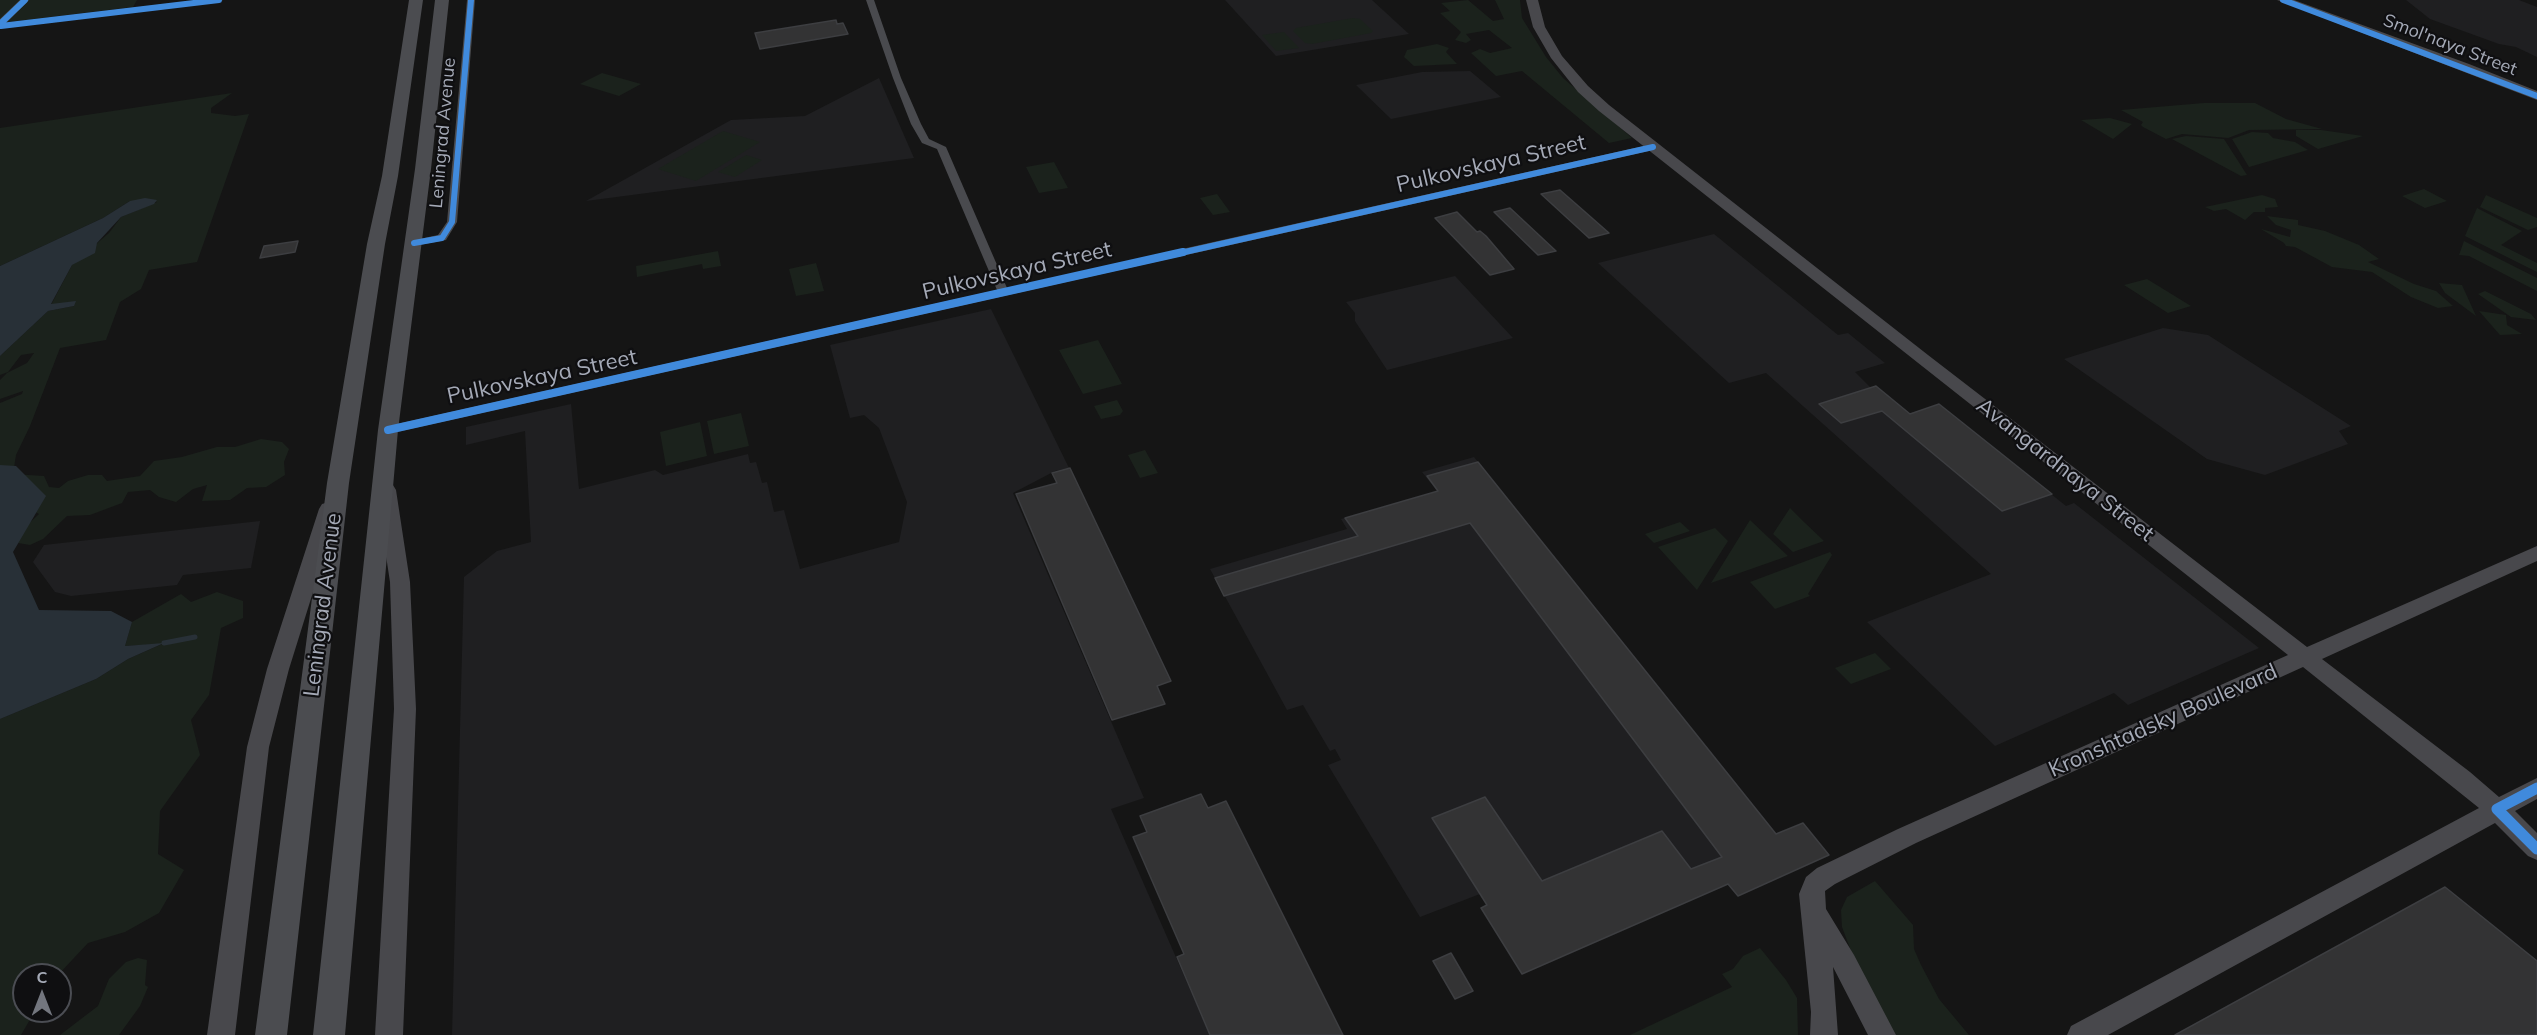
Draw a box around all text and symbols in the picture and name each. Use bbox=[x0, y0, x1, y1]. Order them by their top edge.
street label: Smol'naya Street bbox=[2380, 10, 2520, 80]
street label: Leningrad Avenue bbox=[426, 57, 460, 209]
street label: Pulkovskaya Street bbox=[1394, 129, 1588, 199]
street label: Pulkovskaya Street bbox=[920, 236, 1114, 306]
street label: Pulkovskaya Street bbox=[445, 344, 639, 410]
street label: Avangardnaya Street bbox=[1971, 393, 2159, 547]
street label: Leningrad Avenue bbox=[299, 512, 347, 698]
street label: Kronshtadsky Boulevard bbox=[2045, 659, 2281, 783]
north arrow bbox=[12, 963, 72, 1023]
text: С bbox=[37, 967, 47, 987]

